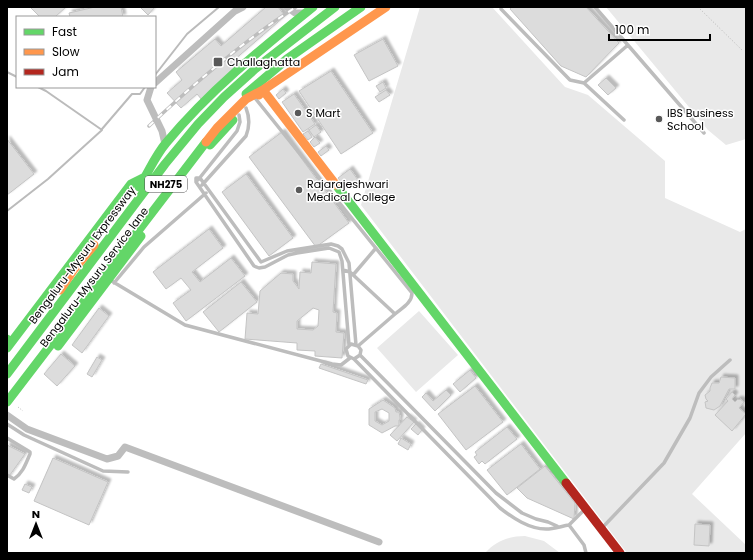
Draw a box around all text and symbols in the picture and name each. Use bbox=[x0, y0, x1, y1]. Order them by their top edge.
legend bbox=[16, 16, 156, 88]
scale bar bbox=[609, 16, 710, 42]
text: 100 m bbox=[615, 21, 649, 38]
text: Fast bbox=[52, 23, 77, 40]
text: Slow bbox=[52, 43, 80, 60]
place label: Challaghatta bbox=[227, 54, 300, 70]
marker: Challaghatta bbox=[212, 56, 224, 68]
text: Jam bbox=[52, 63, 79, 80]
place label: S Mart bbox=[306, 105, 340, 121]
place label: IBS Business School bbox=[667, 105, 734, 134]
marker: S Mart bbox=[293, 108, 303, 118]
marker: IBS Business School bbox=[654, 114, 664, 124]
road number: NH275 bbox=[145, 176, 187, 192]
place label: Rajarajeshwari Medical College bbox=[307, 176, 395, 205]
street label: Bengaluru-Mysuru Expressway bbox=[25, 182, 140, 327]
marker: Rajarajeshwari Medical College bbox=[294, 185, 304, 195]
street label: Bengaluru-Mysuru Service lane bbox=[36, 204, 152, 350]
north arrow bbox=[16, 504, 56, 544]
text: N bbox=[32, 506, 40, 522]

